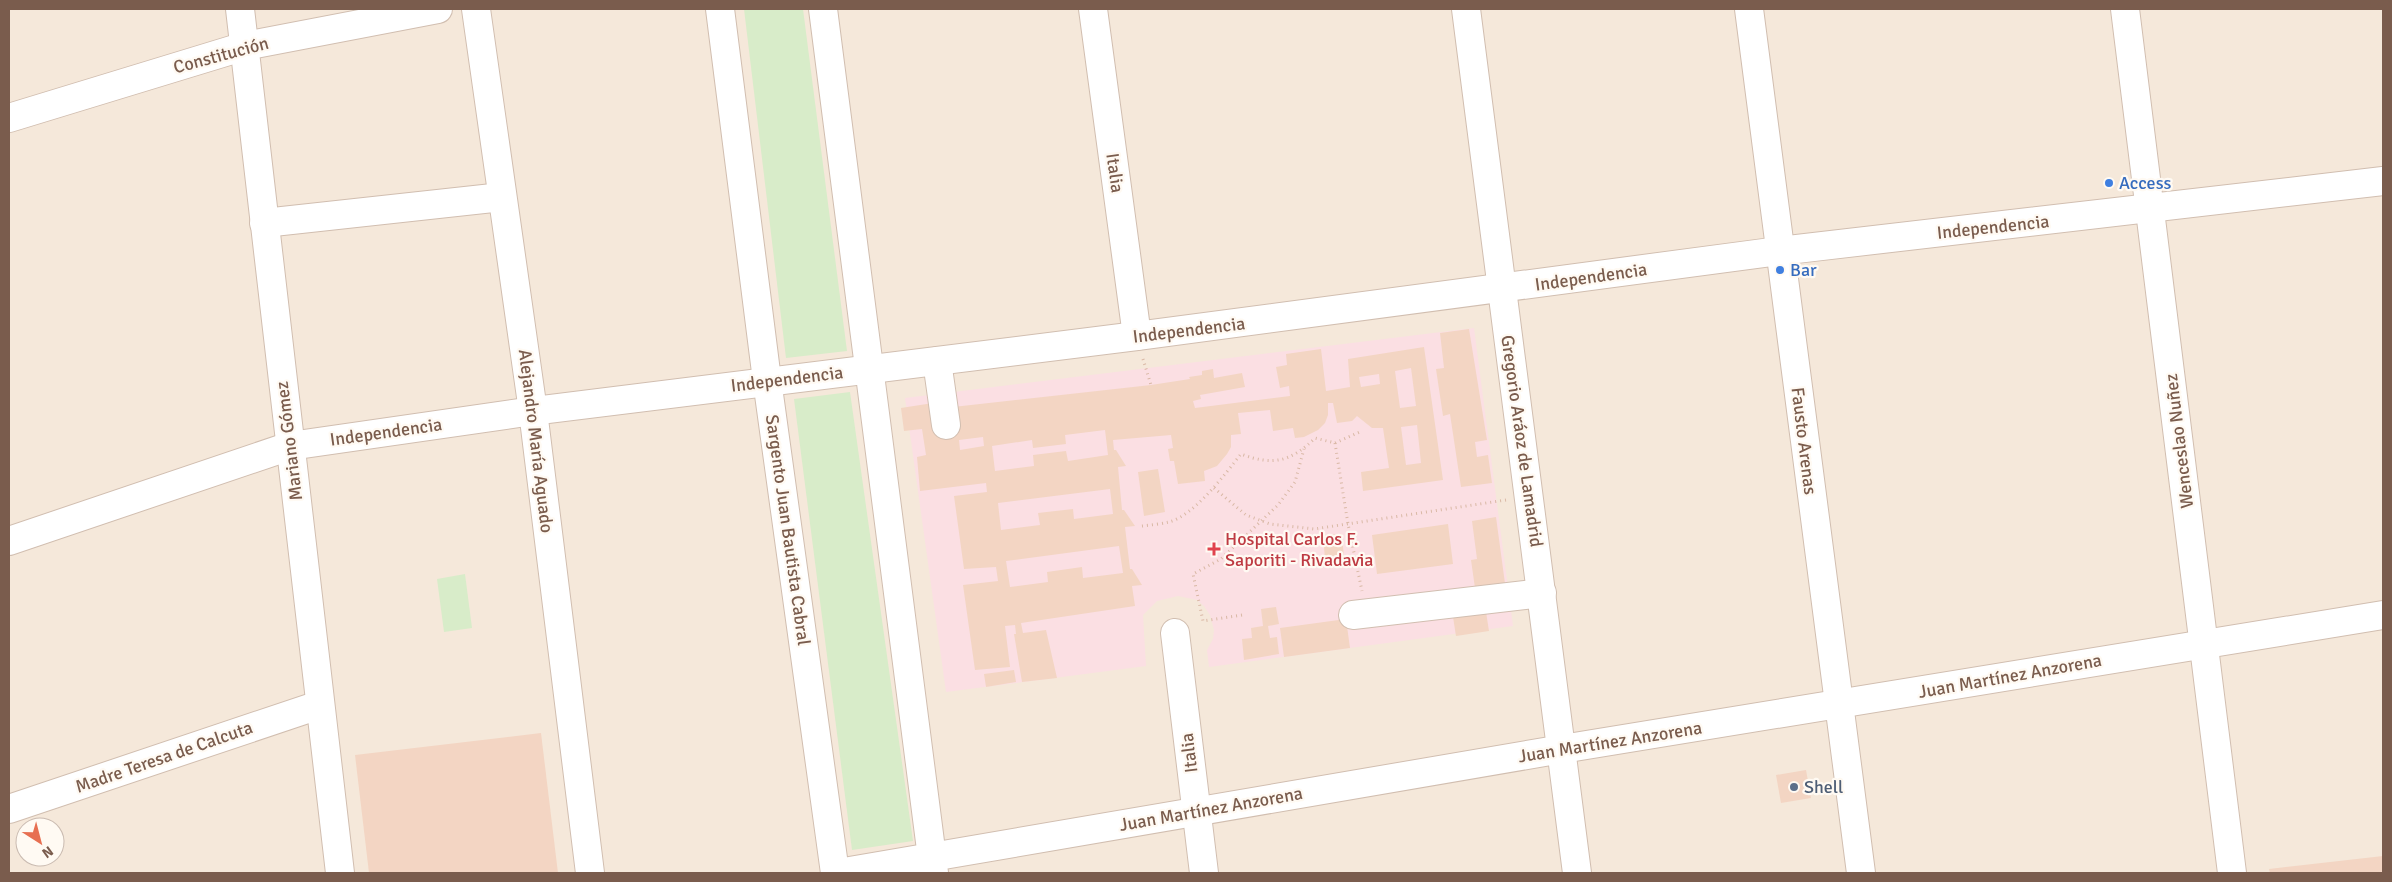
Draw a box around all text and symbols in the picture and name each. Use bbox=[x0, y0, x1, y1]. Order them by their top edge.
street label: Constitución bbox=[171, 32, 271, 78]
street label: Italia bbox=[1101, 152, 1129, 194]
place label: Access bbox=[2119, 172, 2172, 194]
marker: Access bbox=[2103, 177, 2115, 189]
street label: Independencia bbox=[1936, 210, 2050, 244]
street label: Independencia bbox=[1533, 258, 1649, 296]
place label: Bar bbox=[1790, 259, 1817, 281]
marker: Bar bbox=[1774, 264, 1786, 276]
street label: Independencia bbox=[1132, 312, 1246, 348]
street label: Gregorio Aráoz de Lamadrid bbox=[1496, 334, 1548, 548]
street label: Alejandro María Aguado bbox=[514, 348, 558, 534]
street label: Independencia bbox=[730, 361, 844, 397]
street label: Wenceslao Nuñez bbox=[2160, 372, 2198, 510]
street label: Mariano Gómez bbox=[271, 380, 307, 502]
street label: Fausto Arenas bbox=[1786, 386, 1822, 496]
street label: Independencia bbox=[328, 413, 444, 451]
street label: Sargento Juan Bautista Cabral bbox=[761, 413, 815, 647]
place label: Hospital Carlos F. Saporiti - Rivadavia bbox=[1225, 528, 1373, 571]
marker: Hospital Carlos F. Saporiti - Rivadavia bbox=[1207, 542, 1221, 556]
street label: Juan Martínez Anzorena bbox=[1917, 649, 2103, 703]
street label: Madre Teresa de Calcuta bbox=[72, 716, 256, 798]
street label: Juan Martínez Anzorena bbox=[1517, 717, 1703, 767]
street label: Italia bbox=[1176, 732, 1202, 774]
place label: Shell bbox=[1804, 776, 1843, 798]
marker: Shell bbox=[1788, 781, 1800, 793]
street label: Juan Martínez Anzorena bbox=[1118, 782, 1304, 836]
north arrow bbox=[15, 817, 65, 867]
text: N bbox=[38, 842, 56, 862]

